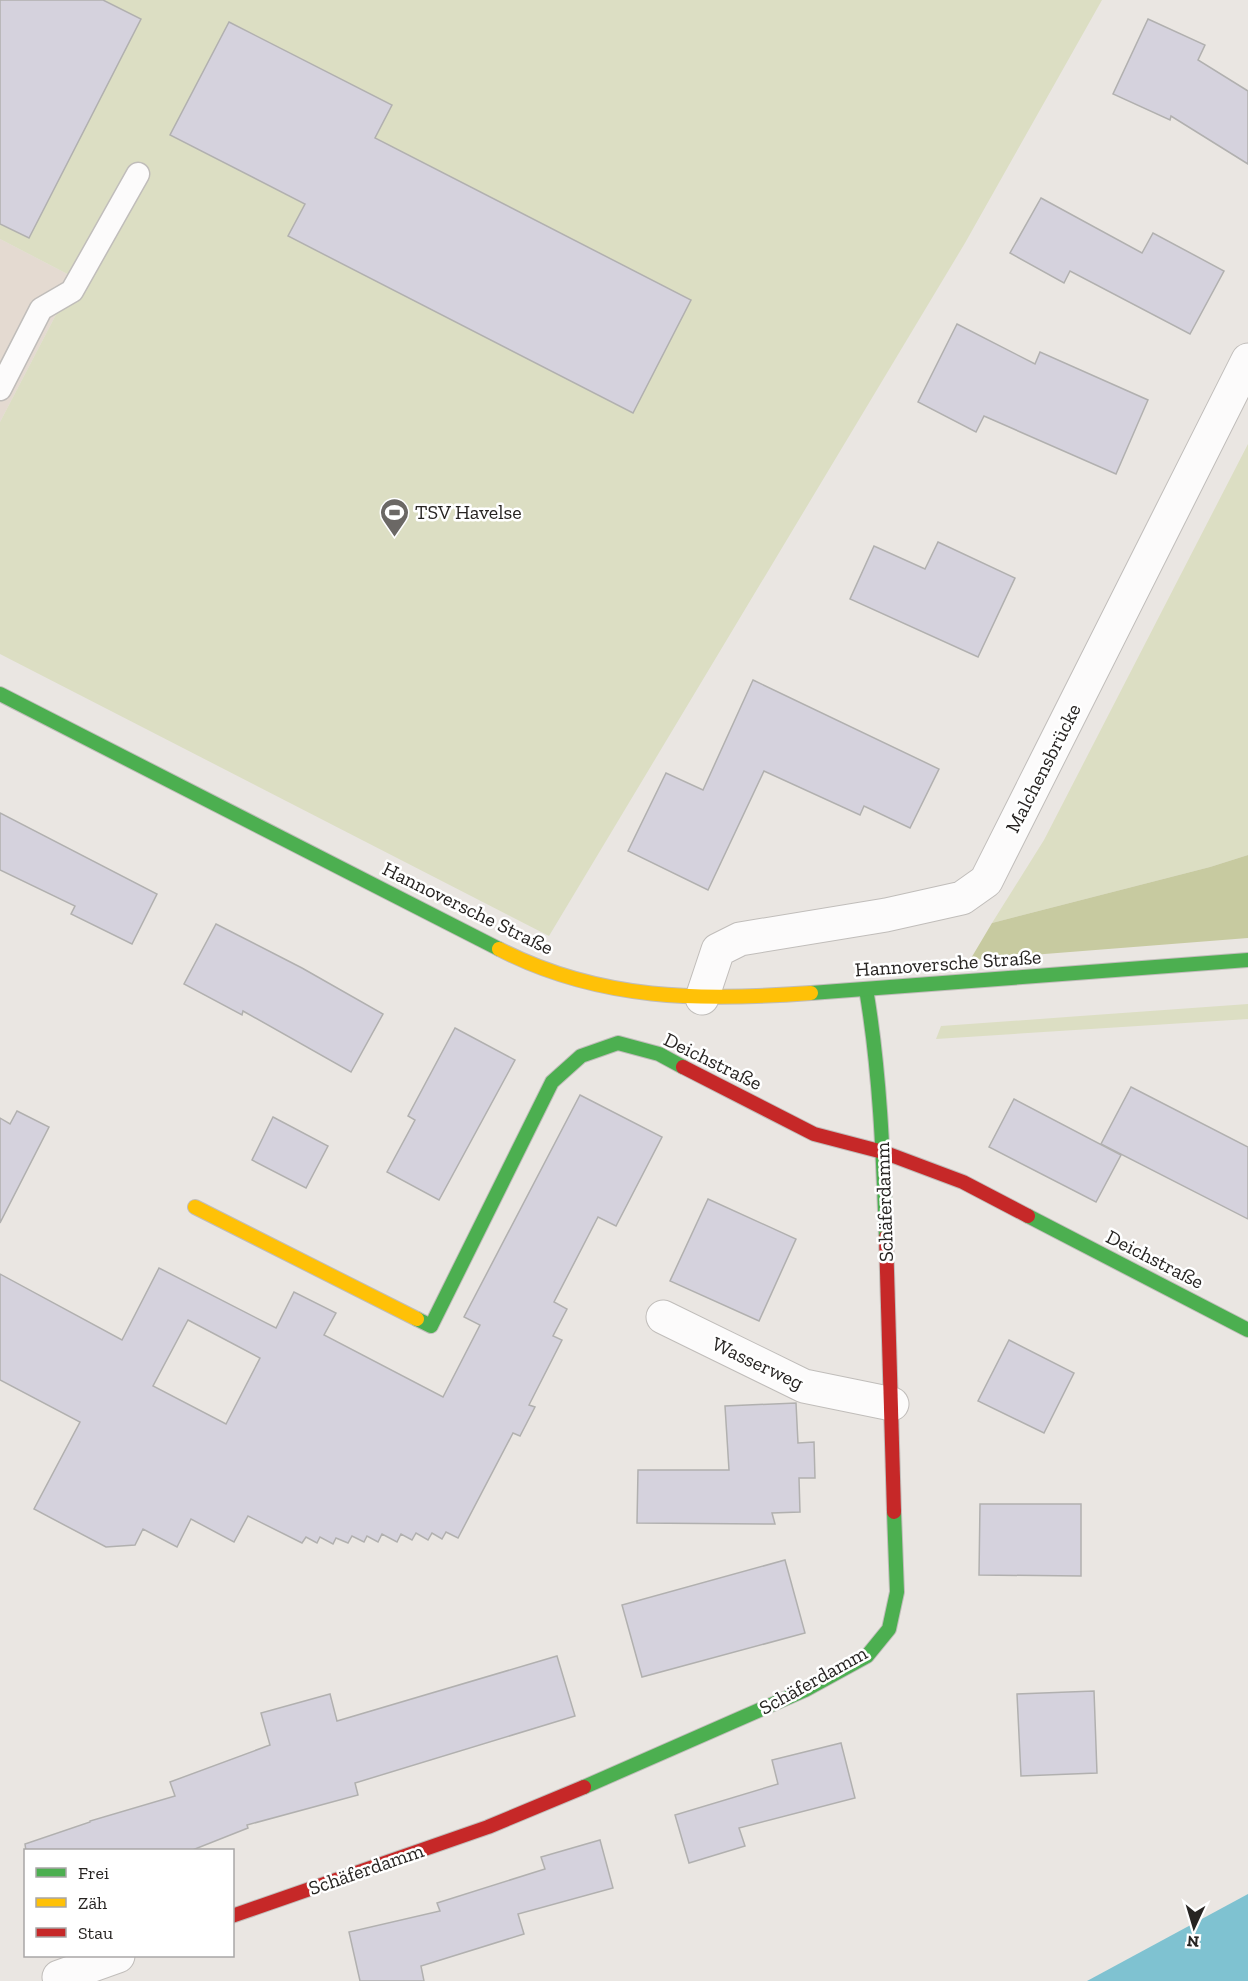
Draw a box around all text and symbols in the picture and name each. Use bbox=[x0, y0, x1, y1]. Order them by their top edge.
sports icon: TSV Havelse bbox=[378, 496, 410, 538]
place label: TSV Havelse bbox=[415, 500, 522, 524]
street label: Malchensbrücke bbox=[1000, 700, 1086, 836]
street label: Hannoversche Straße bbox=[379, 856, 557, 960]
street label: Hannoversche Straße bbox=[854, 945, 1042, 981]
street label: Deichstraße bbox=[660, 1027, 766, 1095]
street label: Schäferdamm bbox=[870, 1141, 898, 1262]
street label: Deichstraße bbox=[1102, 1224, 1208, 1294]
street label: Wasserweg bbox=[708, 1331, 808, 1395]
street label: Schäferdamm bbox=[755, 1640, 872, 1720]
street label: Schäferdamm bbox=[305, 1838, 427, 1900]
legend bbox=[24, 1849, 234, 1957]
text: Frei bbox=[78, 1862, 109, 1884]
text: Zäh bbox=[78, 1892, 107, 1914]
north arrow bbox=[1164, 1897, 1224, 1957]
text: Stau bbox=[78, 1922, 113, 1944]
text: N bbox=[1186, 1932, 1200, 1951]

